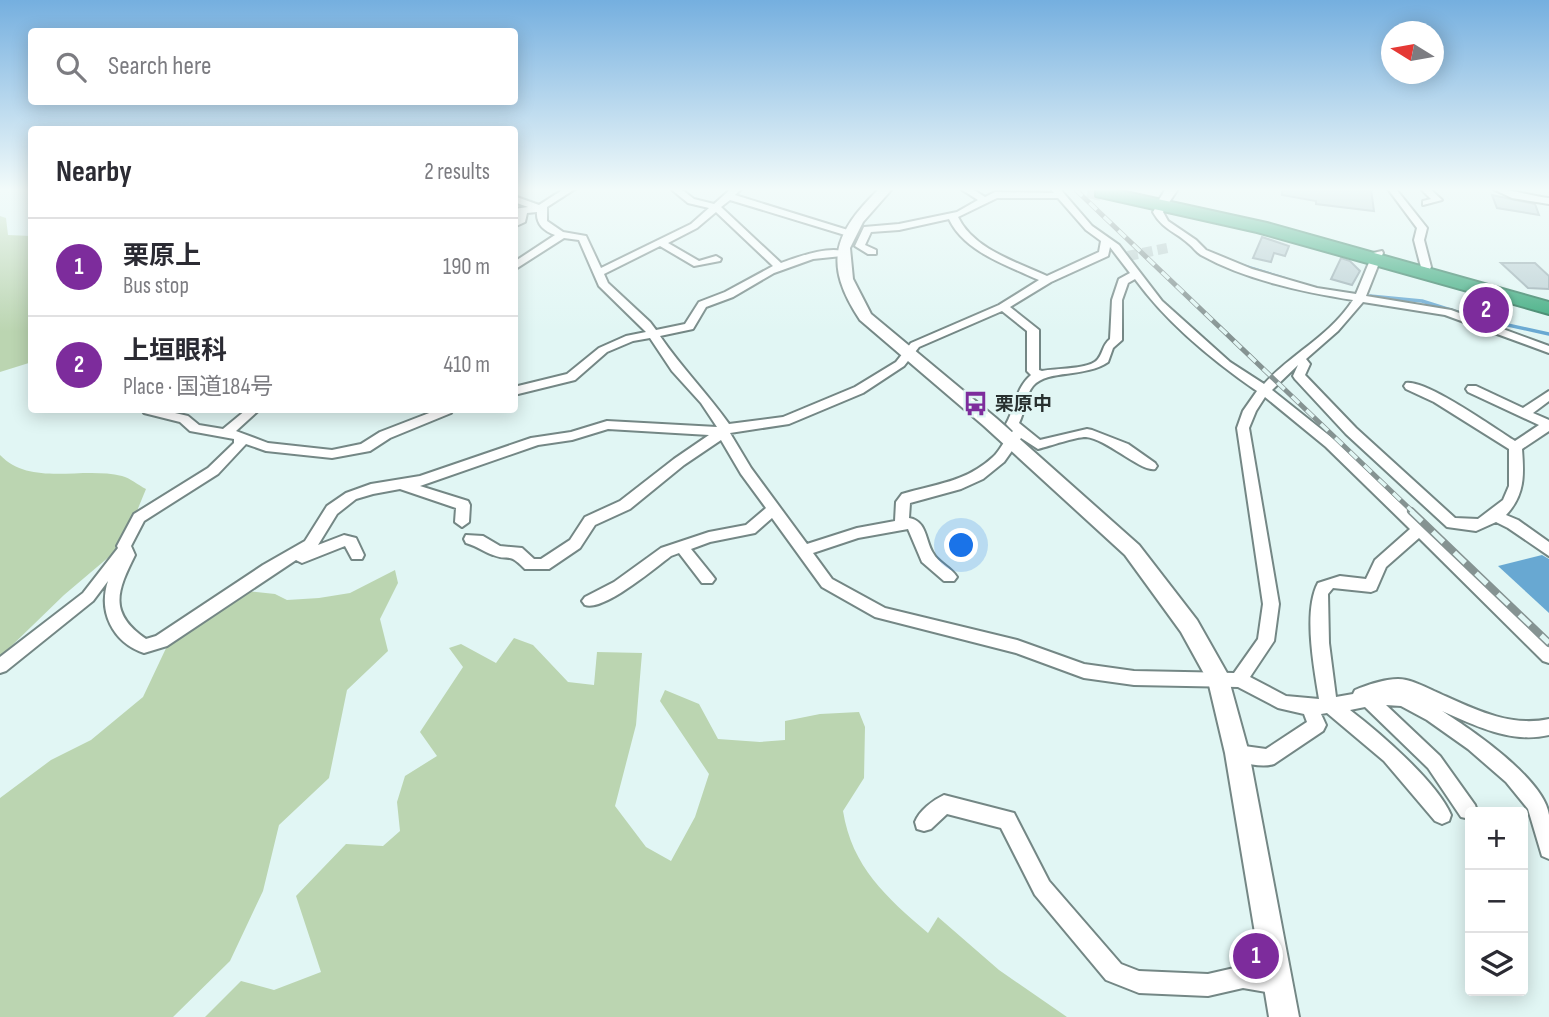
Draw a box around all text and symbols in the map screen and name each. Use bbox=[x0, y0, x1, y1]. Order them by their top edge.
north arrow bbox=[1381, 21, 1444, 84]
search box bbox=[28, 28, 518, 105]
icon: search bbox=[52, 48, 90, 86]
text: Search here bbox=[108, 51, 211, 82]
text: Nearby bbox=[56, 154, 132, 190]
text: 2 results bbox=[424, 158, 490, 186]
text: 栗原上 bbox=[123, 241, 201, 272]
text: 1 bbox=[74, 253, 84, 281]
text: 190 m bbox=[443, 253, 490, 281]
text: Bus stop bbox=[123, 272, 189, 300]
pin: 2 bbox=[1463, 284, 1509, 336]
text: 上垣眼科 bbox=[123, 336, 227, 367]
text: 2 bbox=[74, 351, 84, 379]
text: 410 m bbox=[444, 351, 490, 379]
text: Place · 国道184号 bbox=[123, 373, 273, 401]
bus stop icon: 栗原中 bbox=[961, 389, 989, 417]
place label: 栗原中 bbox=[995, 393, 1052, 416]
your location bbox=[944, 528, 978, 562]
map controls bbox=[1465, 807, 1528, 996]
button: + bbox=[1465, 807, 1528, 870]
button: − bbox=[1465, 870, 1528, 933]
pin: 1 bbox=[1233, 930, 1279, 982]
button: layers bbox=[1465, 933, 1528, 996]

